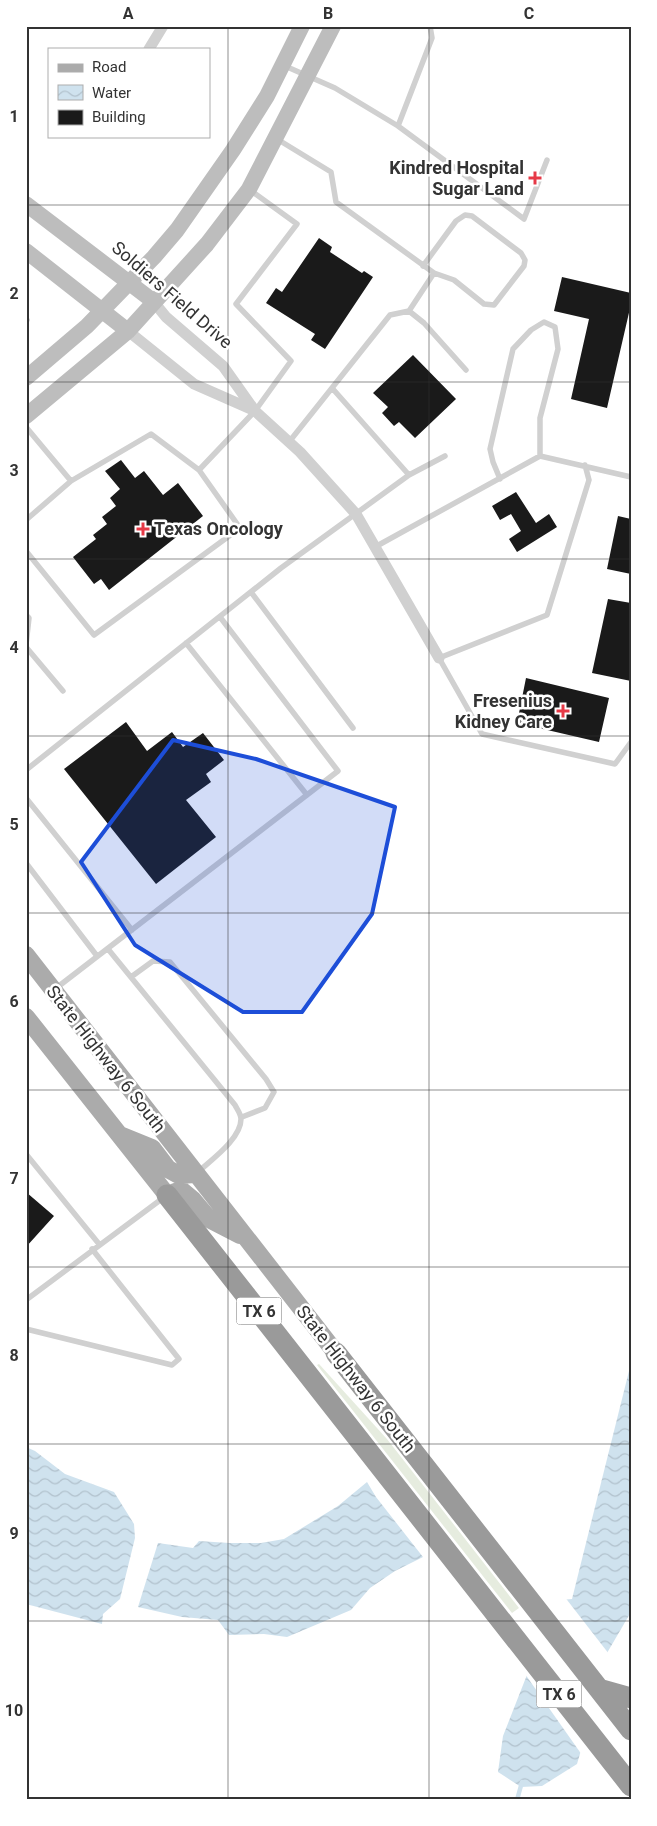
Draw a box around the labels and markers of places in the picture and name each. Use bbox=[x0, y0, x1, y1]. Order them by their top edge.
place label: Kindred Hospital Sugar Land bbox=[389, 157, 524, 199]
marker: Kindred Hospital Sugar Land bbox=[528, 171, 542, 185]
place label: Texas Oncology bbox=[154, 518, 284, 539]
marker: Texas Oncology bbox=[136, 522, 150, 536]
place label: Fresenius Kidney Care bbox=[455, 690, 552, 732]
marker: Fresenius Kidney Care bbox=[556, 704, 570, 718]

